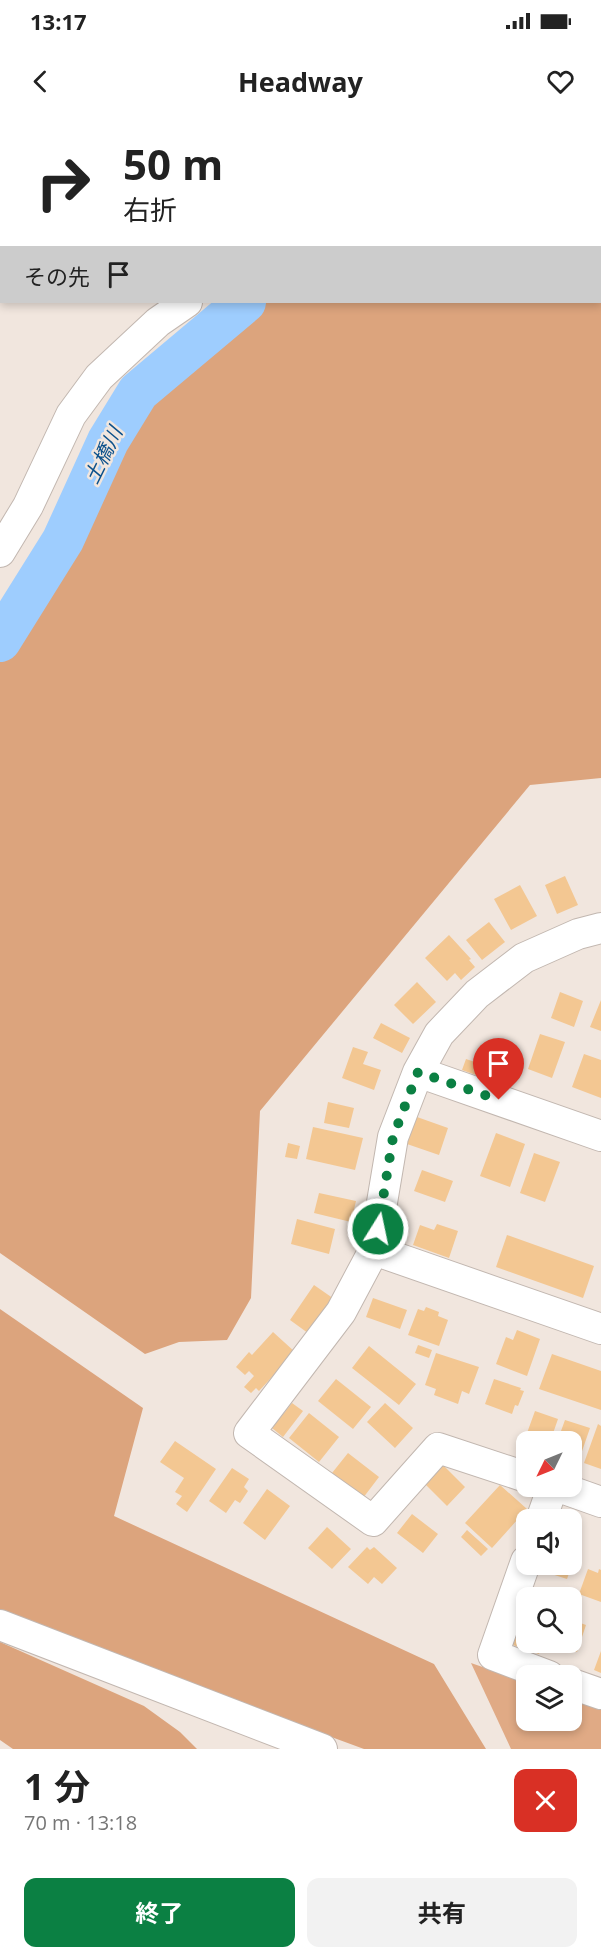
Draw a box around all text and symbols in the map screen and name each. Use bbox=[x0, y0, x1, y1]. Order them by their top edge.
text: 13:17 bbox=[30, 6, 87, 36]
text: Headway bbox=[238, 63, 363, 100]
icon: back bbox=[24, 65, 57, 98]
icon: heart bbox=[544, 65, 577, 98]
text: 50 m bbox=[123, 135, 223, 192]
icon: right bbox=[24, 144, 102, 222]
text: 右折 bbox=[123, 191, 177, 228]
icon: arrive bbox=[102, 258, 135, 291]
text: その先 bbox=[24, 261, 90, 291]
water label: 土橋川 bbox=[78, 420, 129, 488]
pin bbox=[473, 1038, 524, 1100]
icon: arrive bbox=[482, 1047, 515, 1080]
position arrow bbox=[346, 1197, 410, 1261]
north arrow bbox=[516, 1431, 582, 1497]
map controls bbox=[516, 1431, 582, 1731]
button: sound bbox=[516, 1509, 582, 1575]
button: search bbox=[516, 1587, 582, 1653]
button: layers bbox=[516, 1665, 582, 1731]
text: 1 分 bbox=[24, 1762, 90, 1811]
button: close bbox=[514, 1769, 577, 1832]
text: 70 m · 13:18 bbox=[24, 1809, 137, 1836]
button: 終了 bbox=[24, 1878, 295, 1947]
button: 共有 bbox=[307, 1878, 577, 1947]

